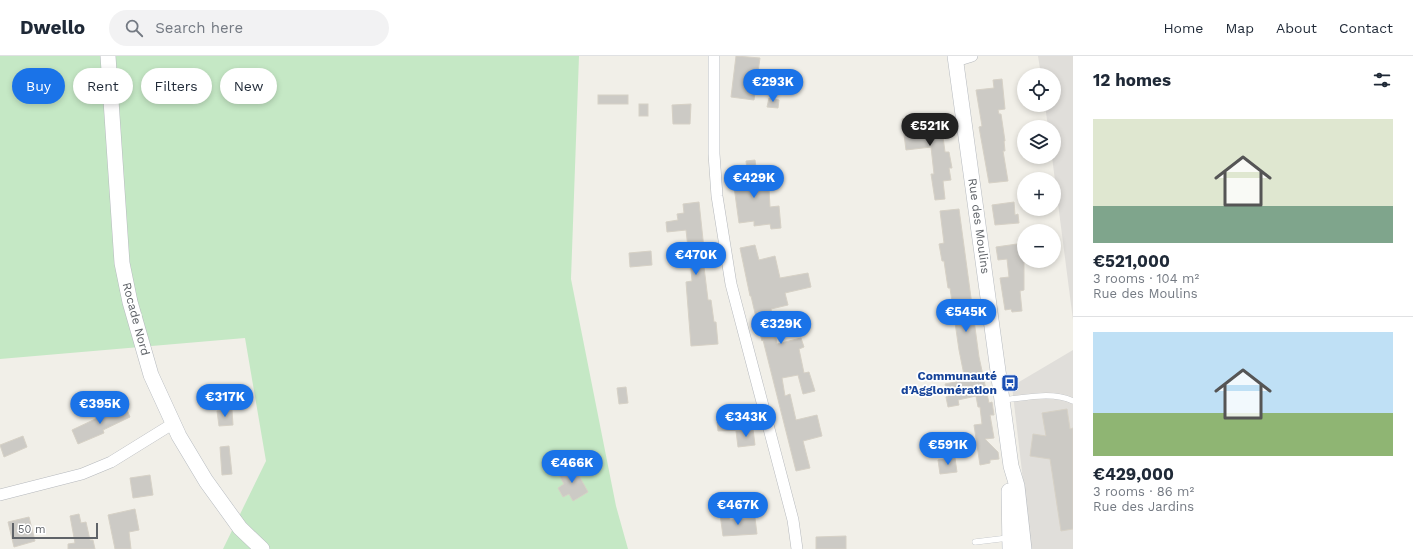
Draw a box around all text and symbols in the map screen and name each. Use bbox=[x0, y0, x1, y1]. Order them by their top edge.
search box bbox=[109, 10, 389, 46]
text: Dwello bbox=[20, 16, 85, 39]
icon: search bbox=[123, 17, 145, 39]
text: Search here bbox=[155, 19, 243, 37]
text: Home bbox=[1163, 20, 1203, 36]
text: Map bbox=[1225, 20, 1254, 36]
text: About bbox=[1276, 20, 1317, 36]
text: Contact bbox=[1339, 20, 1393, 36]
chip: Buy bbox=[12, 68, 65, 104]
chip: Rent bbox=[73, 68, 133, 104]
chip: Filters bbox=[141, 68, 212, 104]
chip: New bbox=[220, 68, 277, 104]
map controls bbox=[1017, 68, 1061, 268]
button: locate bbox=[1017, 68, 1061, 112]
pin: €293K bbox=[745, 69, 801, 103]
icon: filters bbox=[1371, 69, 1393, 91]
text: 12 homes bbox=[1093, 70, 1171, 90]
text: €293K bbox=[752, 74, 794, 89]
pin: €521K bbox=[902, 113, 958, 147]
text: €521K bbox=[910, 118, 950, 133]
button: layers bbox=[1017, 120, 1061, 164]
icon: home bbox=[1207, 145, 1279, 217]
pin: €429K bbox=[726, 165, 782, 199]
text: €429K bbox=[733, 170, 775, 185]
button: + bbox=[1017, 172, 1061, 216]
street label: Rue des Moulins bbox=[965, 177, 993, 275]
button: − bbox=[1017, 224, 1061, 268]
pin: €470K bbox=[668, 242, 724, 276]
text: €470K bbox=[675, 247, 717, 262]
text: €521,000 bbox=[1093, 251, 1170, 271]
text: 3 rooms · 104 m² bbox=[1093, 271, 1199, 286]
street label: Rocade Nord bbox=[120, 281, 152, 357]
text: Rue des Moulins bbox=[1093, 286, 1198, 301]
pin: €545K bbox=[938, 299, 994, 333]
text: €545K bbox=[945, 304, 987, 319]
pin: €329K bbox=[753, 311, 809, 345]
text: €329K bbox=[760, 316, 802, 331]
icon: home bbox=[1207, 358, 1279, 430]
place label: Communauté d’Agglomération bbox=[901, 369, 997, 397]
bus stop icon: Communauté d’Agglomération bbox=[1000, 373, 1020, 393]
pin: €317K bbox=[197, 384, 253, 418]
text: €317K bbox=[205, 389, 245, 404]
pin: €395K bbox=[72, 391, 128, 425]
text: €395K bbox=[79, 396, 121, 411]
pin: €343K bbox=[718, 404, 774, 438]
text: €343K bbox=[725, 409, 767, 424]
pin: €591K bbox=[920, 432, 976, 466]
text: €591K bbox=[928, 437, 968, 452]
pin: €466K bbox=[544, 450, 600, 484]
text: €466K bbox=[551, 455, 593, 470]
text: €429,000 bbox=[1093, 464, 1174, 484]
text: 3 rooms · 86 m² bbox=[1093, 484, 1194, 499]
pin: €467K bbox=[710, 492, 766, 526]
text: €467K bbox=[717, 497, 759, 512]
text: Rue des Jardins bbox=[1093, 499, 1194, 514]
scale bar bbox=[12, 521, 98, 540]
text: 50 m bbox=[18, 523, 45, 536]

